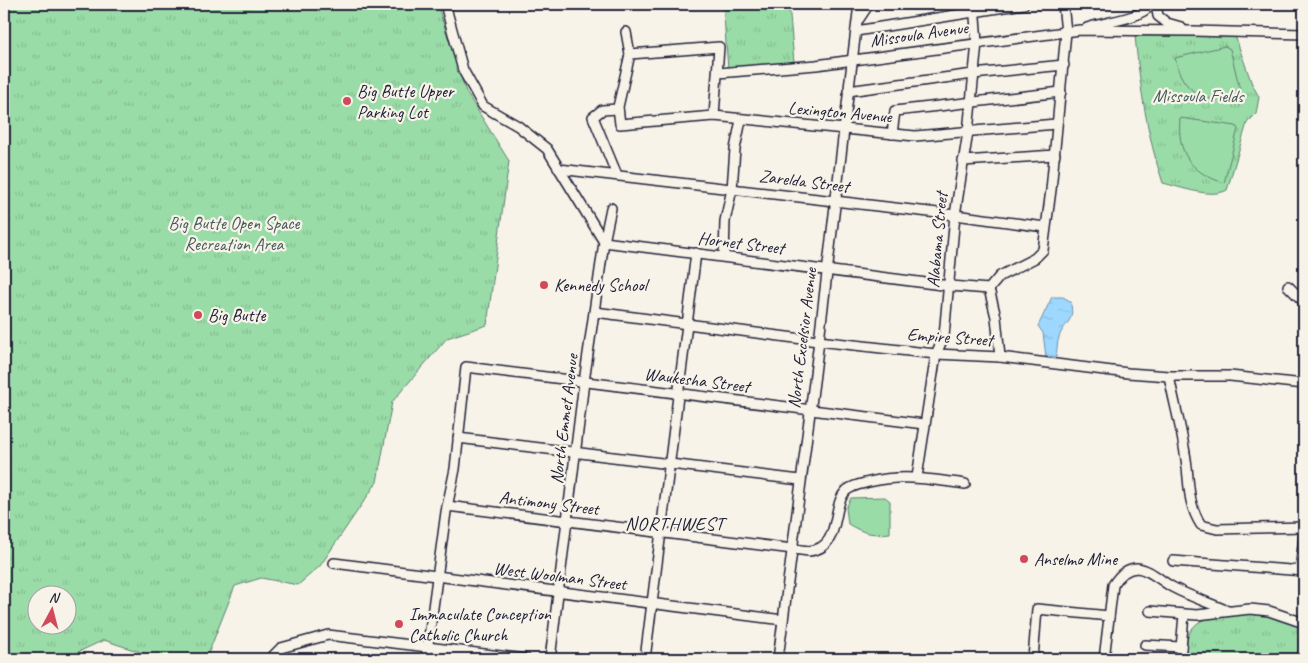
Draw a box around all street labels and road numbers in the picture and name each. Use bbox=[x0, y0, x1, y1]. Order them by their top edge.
street label: Missoula Avenue bbox=[869, 16, 970, 52]
street label: Lexington Avenue bbox=[787, 97, 894, 128]
street label: Zarelda Street bbox=[758, 165, 853, 198]
street label: Alabama Street bbox=[922, 188, 952, 289]
street label: Hornet Street bbox=[697, 227, 788, 260]
street label: North Excelsior Avenue bbox=[782, 265, 822, 409]
street label: Empire Street bbox=[907, 323, 997, 351]
street label: North Emmet Avenue bbox=[545, 352, 583, 485]
street label: Waukesha Street bbox=[643, 363, 754, 398]
street label: Antimony Street bbox=[498, 486, 602, 520]
street label: West Woolman Street bbox=[492, 557, 630, 595]

